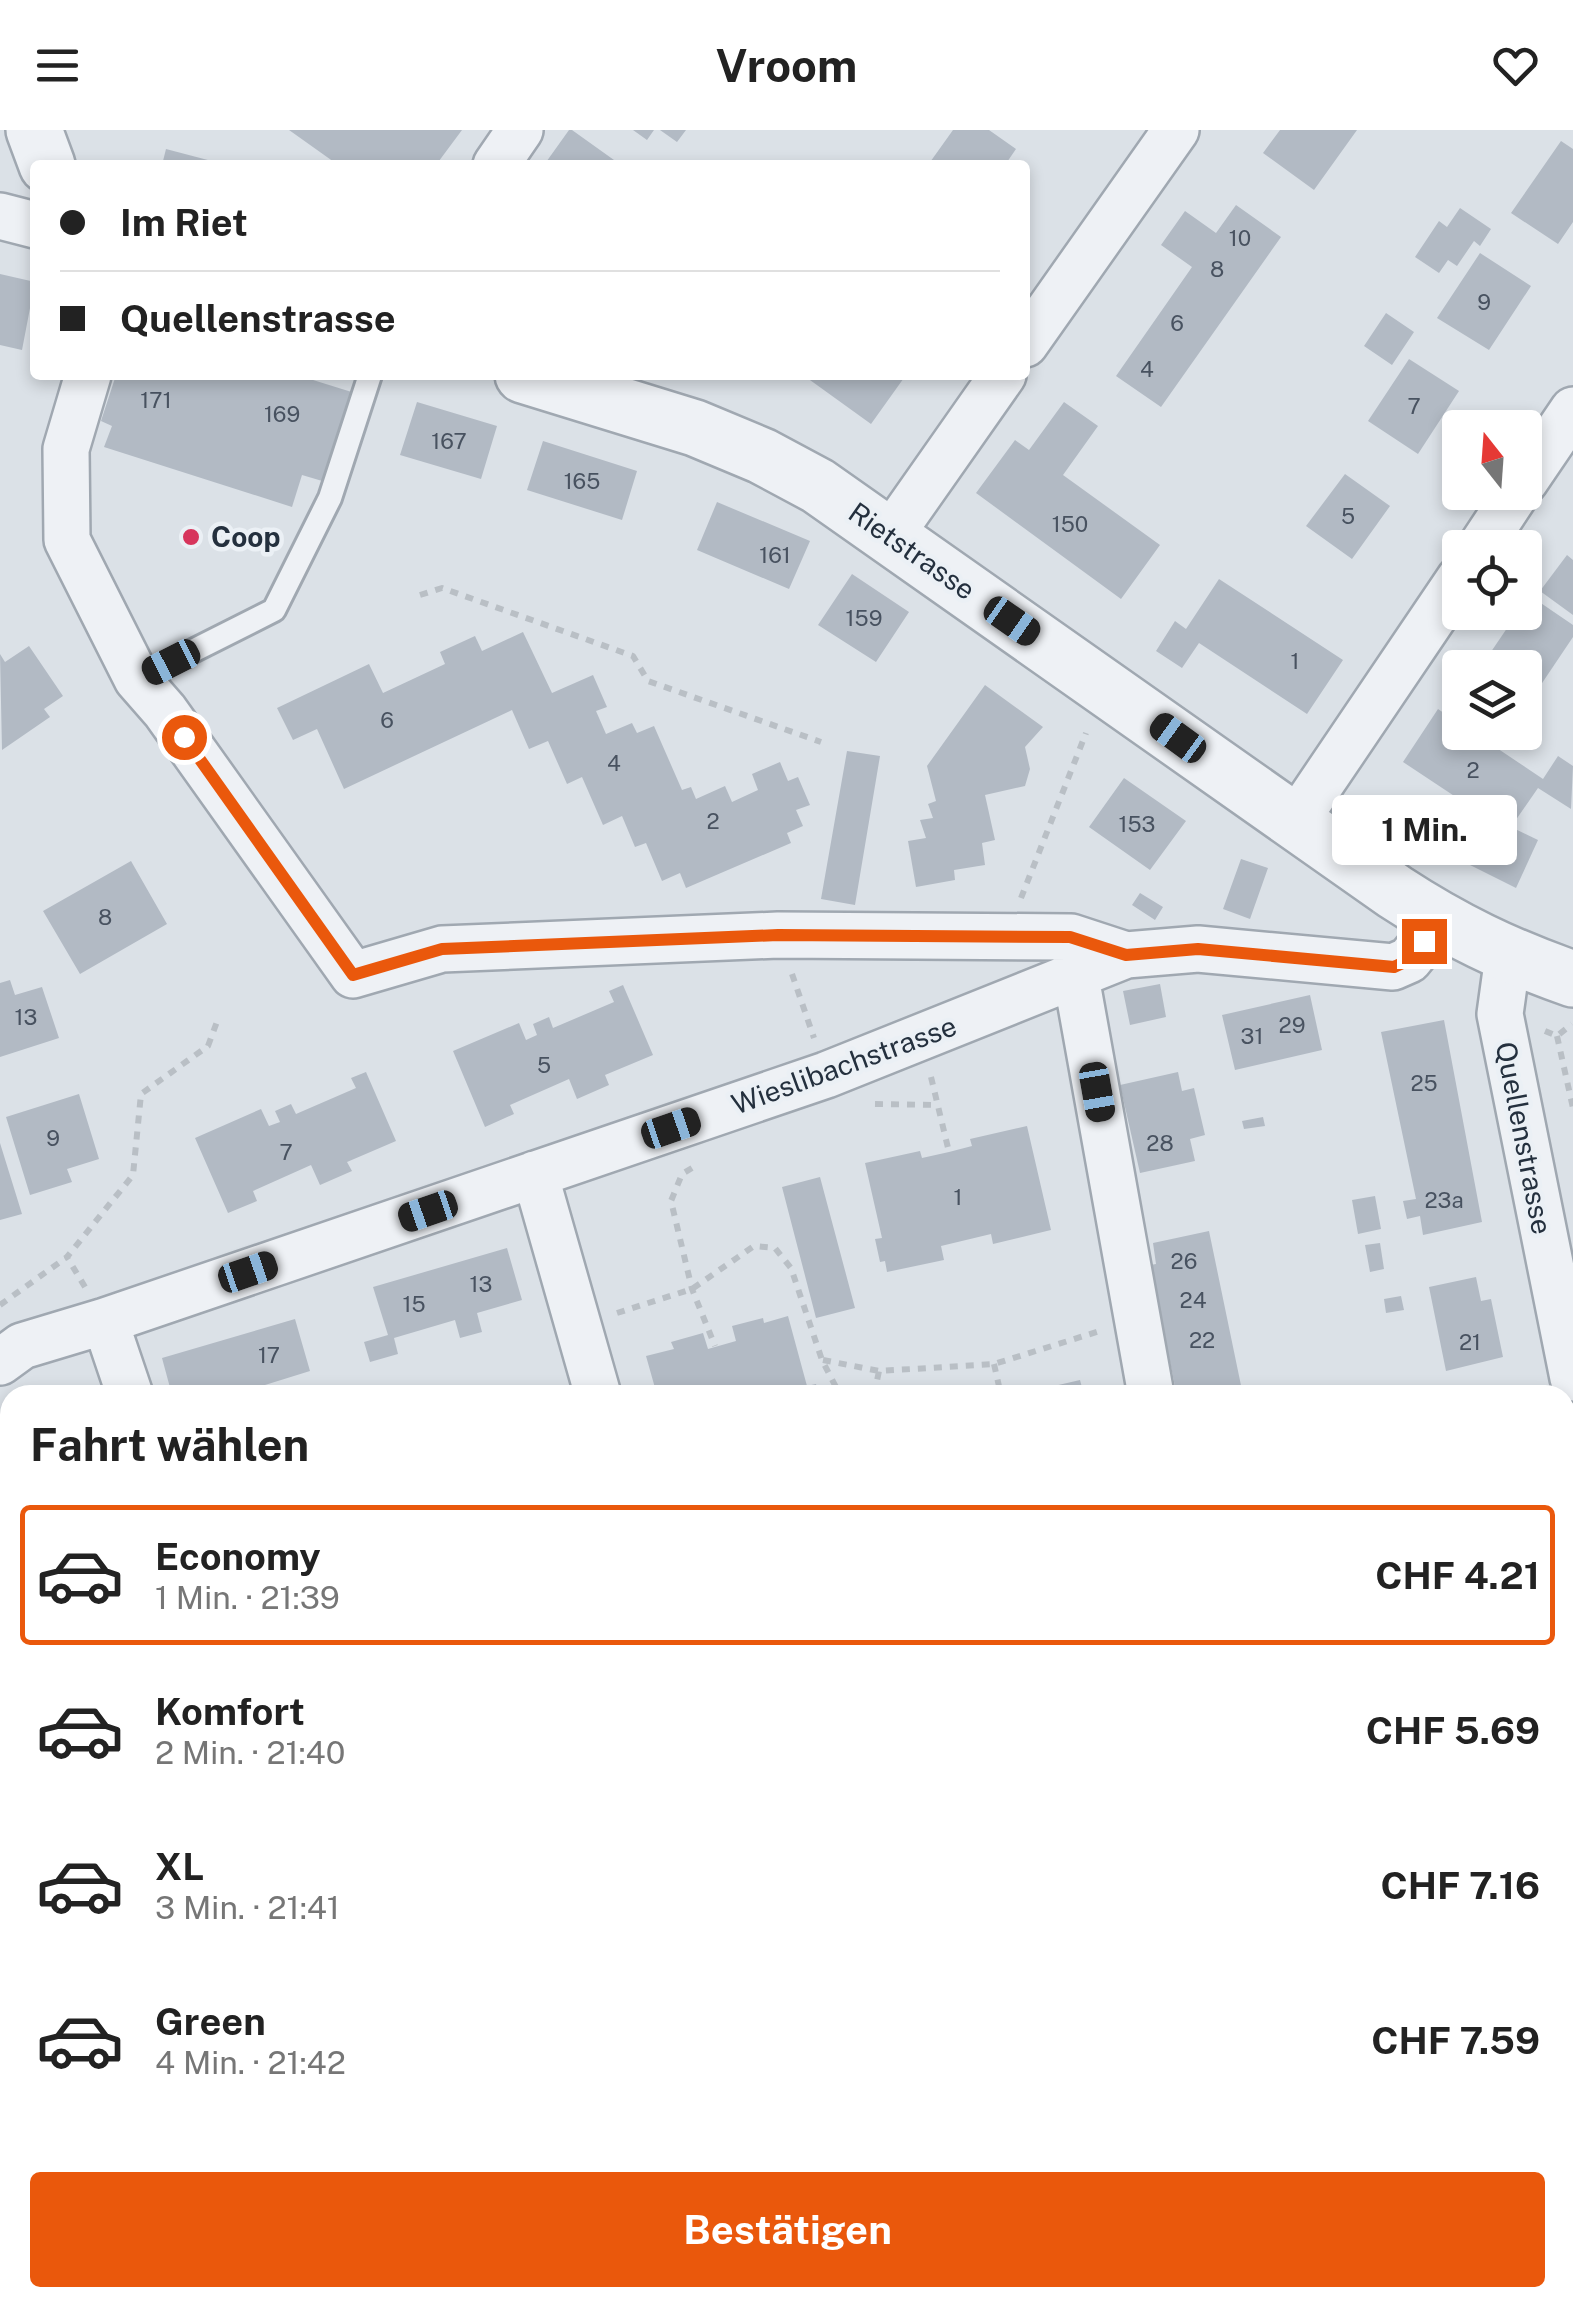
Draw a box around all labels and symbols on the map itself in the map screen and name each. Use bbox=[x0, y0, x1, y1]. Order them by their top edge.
house number: 10 bbox=[1229, 225, 1251, 251]
house number: 8 bbox=[1210, 256, 1224, 282]
house number: 9 bbox=[1477, 289, 1491, 315]
house number: 6 bbox=[1170, 310, 1184, 336]
house number: 4 bbox=[1140, 356, 1154, 382]
house number: 171 bbox=[140, 387, 172, 413]
house number: 7 bbox=[1407, 393, 1421, 419]
house number: 169 bbox=[264, 401, 300, 427]
north arrow bbox=[1442, 410, 1542, 510]
house number: 167 bbox=[431, 428, 467, 454]
house number: 165 bbox=[564, 468, 600, 494]
street label: Rietstrasse bbox=[843, 495, 982, 606]
house number: 5 bbox=[1341, 503, 1355, 529]
house number: 150 bbox=[1052, 511, 1088, 537]
place label: Coop bbox=[211, 520, 280, 553]
marker: Coop bbox=[180, 526, 202, 548]
house number: 161 bbox=[759, 542, 791, 568]
car bbox=[979, 592, 1045, 650]
house number: 159 bbox=[846, 605, 882, 631]
car bbox=[137, 635, 205, 689]
house number: 1 bbox=[1291, 648, 1299, 674]
house number: 6 bbox=[380, 707, 394, 733]
car bbox=[1145, 708, 1211, 768]
route start bbox=[162, 715, 207, 760]
house number: 4 bbox=[607, 750, 621, 776]
house number: 2 bbox=[1466, 757, 1480, 783]
callout: 1 Min. bbox=[1332, 796, 1516, 866]
house number: 2 bbox=[706, 808, 720, 834]
house number: 153 bbox=[1119, 811, 1155, 837]
house number: 8 bbox=[98, 904, 112, 930]
route end bbox=[1402, 919, 1447, 964]
house number: 13 bbox=[15, 1004, 37, 1030]
street label: Wieslibachstrasse bbox=[727, 1009, 961, 1121]
house number: 29 bbox=[1279, 1012, 1305, 1038]
house number: 31 bbox=[1241, 1023, 1263, 1049]
street label: Quellenstrasse bbox=[1490, 1039, 1559, 1237]
house number: 5 bbox=[537, 1052, 551, 1078]
car bbox=[1077, 1060, 1117, 1124]
house number: 25 bbox=[1410, 1070, 1438, 1096]
car bbox=[638, 1104, 704, 1152]
house number: 9 bbox=[46, 1125, 60, 1151]
house number: 28 bbox=[1146, 1130, 1174, 1156]
house number: 7 bbox=[279, 1139, 293, 1165]
house number: 1 bbox=[954, 1184, 962, 1210]
car bbox=[395, 1187, 461, 1235]
house number: 23a bbox=[1424, 1187, 1464, 1213]
car bbox=[215, 1248, 281, 1296]
house number: 26 bbox=[1171, 1248, 1197, 1274]
house number: 13 bbox=[470, 1271, 492, 1297]
house number: 24 bbox=[1180, 1287, 1207, 1313]
house number: 15 bbox=[402, 1291, 426, 1317]
house number: 22 bbox=[1189, 1327, 1215, 1353]
house number: 21 bbox=[1459, 1329, 1481, 1355]
house number: 17 bbox=[258, 1342, 280, 1368]

